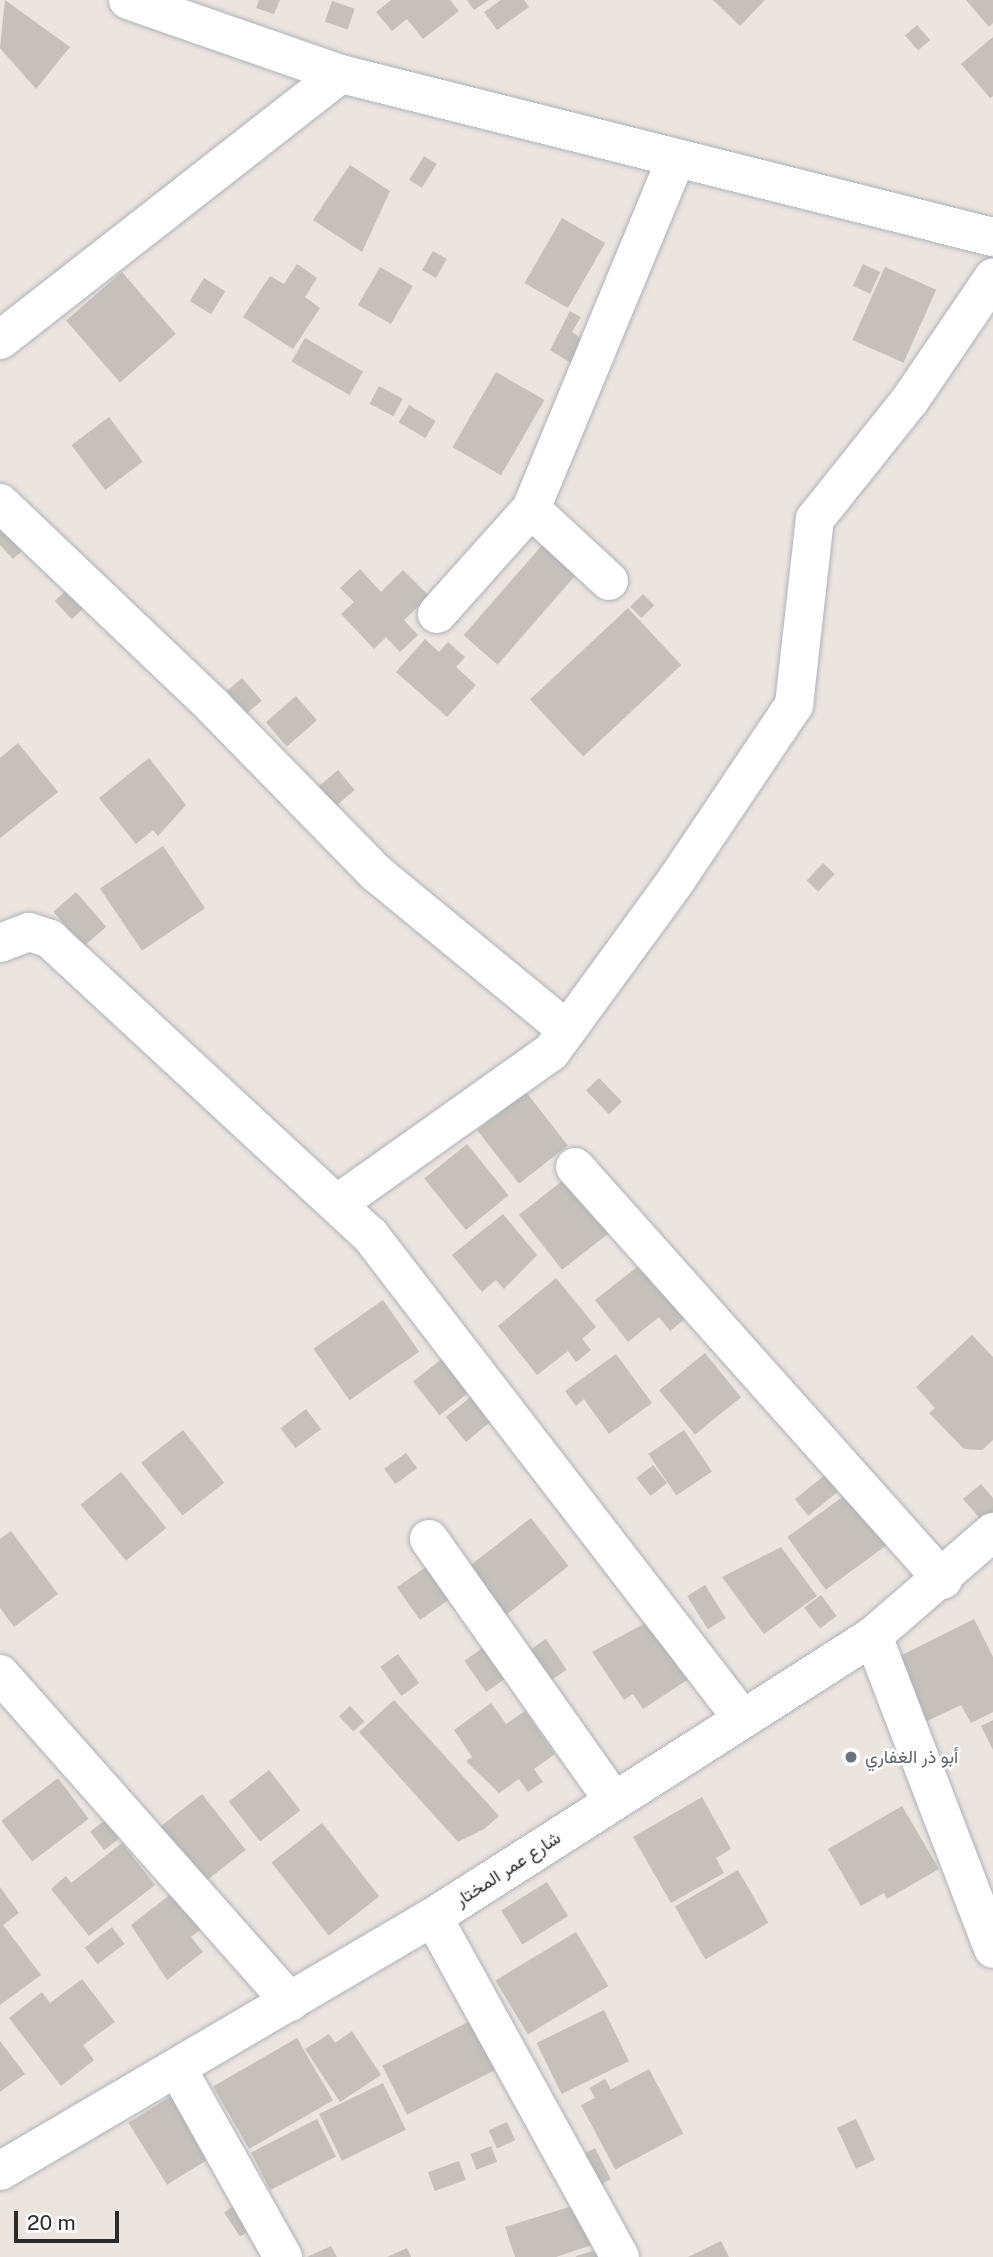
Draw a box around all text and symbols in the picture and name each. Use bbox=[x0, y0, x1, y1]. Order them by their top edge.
place label: أبو ذر الغفاري bbox=[865, 1746, 958, 1768]
marker: أبو ذر الغفاري bbox=[843, 1749, 859, 1765]
street label: شارع عمر المختار bbox=[451, 1827, 565, 1911]
scale bar bbox=[18, 2198, 122, 2242]
text: 20 m bbox=[27, 2210, 76, 2235]

